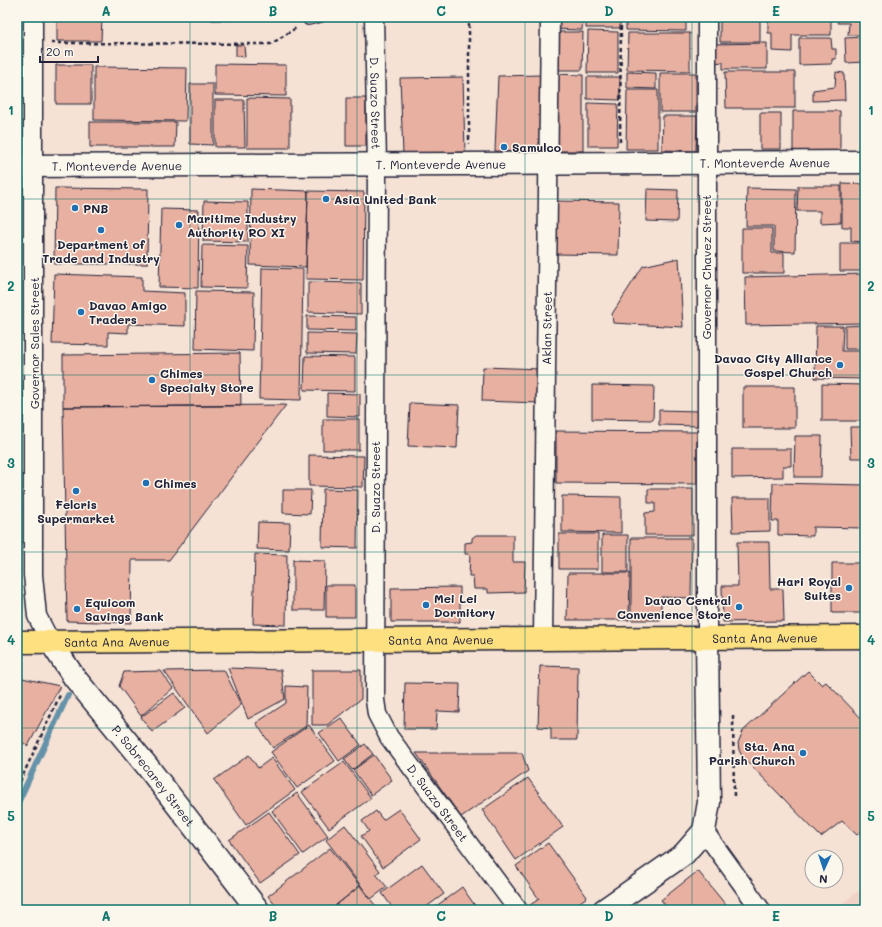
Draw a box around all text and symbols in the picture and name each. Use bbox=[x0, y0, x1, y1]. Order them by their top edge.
text: A bbox=[101, 2, 111, 19]
text: B bbox=[269, 2, 278, 19]
text: C bbox=[436, 2, 446, 19]
text: D bbox=[604, 2, 614, 19]
text: E bbox=[772, 2, 780, 19]
scale bar bbox=[40, 38, 98, 64]
text: 20 m bbox=[46, 43, 74, 59]
street label: D. Suazo Street bbox=[367, 57, 385, 149]
text: 1 bbox=[8, 101, 14, 118]
text: 1 bbox=[868, 101, 874, 118]
place label: Samulco bbox=[512, 139, 561, 155]
marker: Samulco bbox=[499, 142, 509, 152]
street label: T. Monteverde Avenue bbox=[700, 154, 830, 171]
street label: T. Monteverde Avenue bbox=[376, 156, 506, 172]
street label: T. Monteverde Avenue bbox=[52, 157, 182, 174]
place label: Asia United Bank bbox=[334, 191, 437, 207]
marker: Asia United Bank bbox=[321, 194, 331, 204]
street label: Governor Chavez Street bbox=[698, 195, 714, 339]
place label: PNB bbox=[83, 200, 108, 216]
marker: PNB bbox=[70, 203, 80, 213]
place label: Maritime Industry Authority RO XI bbox=[187, 210, 297, 240]
marker: Maritime Industry Authority RO XI bbox=[174, 220, 184, 230]
marker: Department of Trade and Industry bbox=[96, 225, 106, 235]
place label: Department of Trade and Industry bbox=[42, 236, 160, 266]
text: 2 bbox=[7, 277, 15, 294]
street label: Governor Sales Street bbox=[26, 277, 42, 409]
text: 2 bbox=[867, 277, 875, 294]
street label: Aklan Street bbox=[538, 291, 555, 365]
place label: Davao Amigo Traders bbox=[89, 297, 167, 327]
marker: Davao Amigo Traders bbox=[76, 307, 86, 317]
place label: Davao City Alliance Gospel Church bbox=[714, 350, 832, 380]
marker: Davao City Alliance Gospel Church bbox=[835, 360, 845, 370]
place label: Chimes Specialty Store bbox=[160, 365, 254, 395]
marker: Chimes Specialty Store bbox=[147, 375, 157, 385]
street label: D. Suazo Street bbox=[367, 441, 383, 533]
text: 3 bbox=[7, 454, 15, 471]
text: 3 bbox=[867, 454, 875, 471]
place label: Chimes bbox=[154, 475, 197, 491]
marker: Chimes bbox=[141, 478, 151, 488]
marker: Felcris Supermarket bbox=[71, 486, 81, 496]
place label: Felcris Supermarket bbox=[37, 496, 115, 526]
place label: Hari Royal Suites bbox=[777, 573, 841, 603]
marker: Hari Royal Suites bbox=[844, 583, 854, 593]
place label: Mei Lei Dormitory bbox=[434, 590, 496, 620]
place label: Davao Central Convenience Store bbox=[617, 592, 731, 622]
place label: Equicom Savings Bank bbox=[85, 594, 164, 624]
marker: Mei Lei Dormitory bbox=[421, 600, 431, 610]
marker: Davao Central Convenience Store bbox=[734, 602, 744, 612]
marker: Equicom Savings Bank bbox=[72, 604, 82, 614]
street label: Santa Ana Avenue bbox=[712, 629, 818, 646]
text: 4 bbox=[7, 631, 15, 648]
street label: Santa Ana Avenue bbox=[388, 631, 494, 648]
text: 4 bbox=[867, 631, 875, 648]
street label: Santa Ana Avenue bbox=[64, 633, 170, 650]
street label: P. Sobrecarey Street bbox=[109, 722, 199, 830]
place label: Sta. Ana Parish Church bbox=[709, 738, 795, 768]
marker: Sta. Ana Parish Church bbox=[798, 748, 808, 758]
street label: D. Suazo Street bbox=[404, 761, 472, 844]
text: 5 bbox=[7, 807, 15, 824]
text: 5 bbox=[867, 807, 875, 824]
north arrow bbox=[804, 849, 844, 889]
text: N bbox=[819, 872, 828, 887]
text: A bbox=[101, 907, 111, 924]
text: B bbox=[269, 907, 278, 924]
text: C bbox=[436, 907, 446, 924]
text: D bbox=[604, 907, 614, 924]
text: E bbox=[772, 907, 780, 924]

